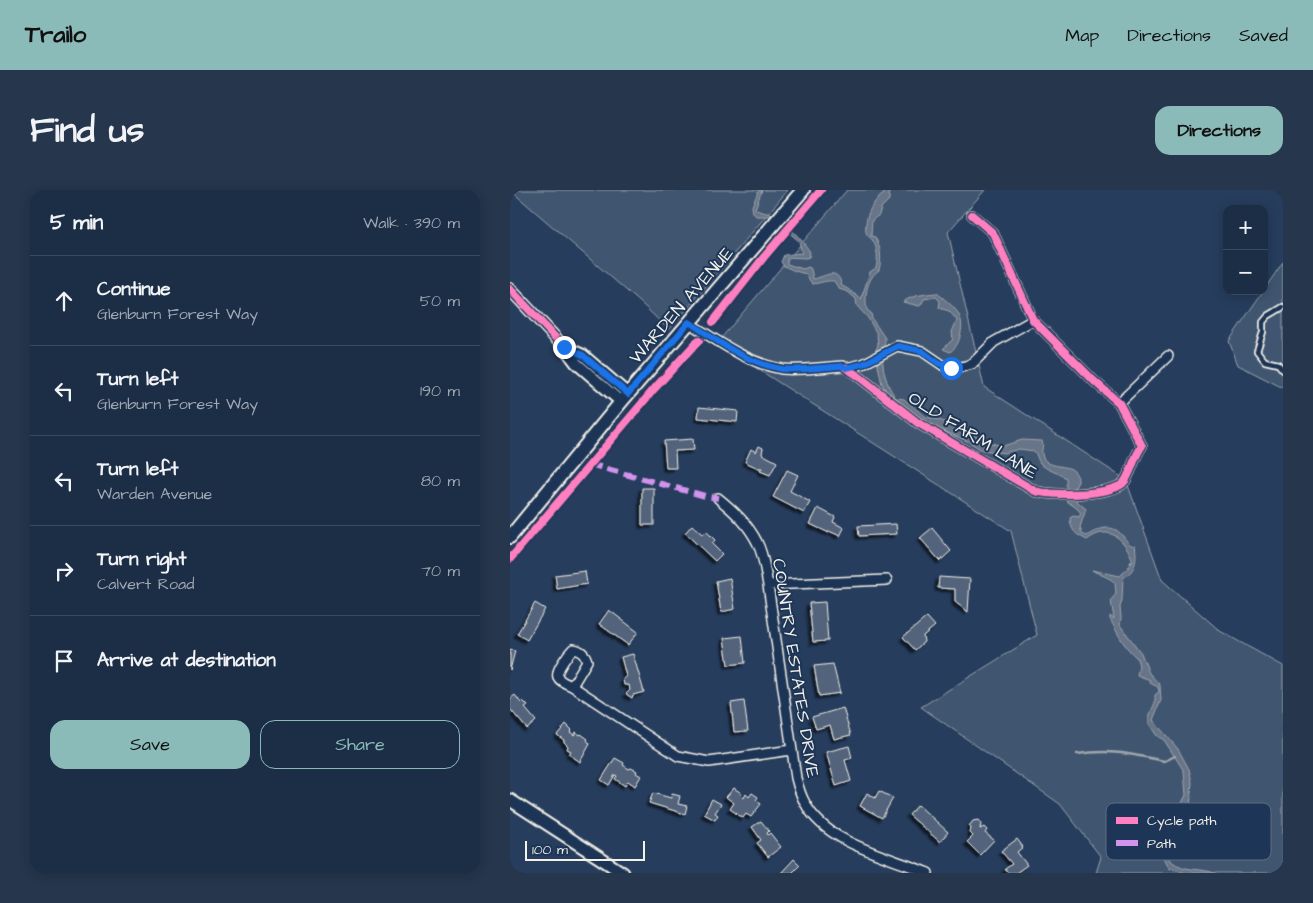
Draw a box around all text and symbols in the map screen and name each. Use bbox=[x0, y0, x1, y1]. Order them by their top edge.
text: Trailo bbox=[25, 18, 86, 52]
text: Map bbox=[1065, 23, 1099, 48]
text: Directions bbox=[1127, 23, 1211, 48]
text: Saved bbox=[1239, 23, 1288, 48]
text: Find us bbox=[30, 106, 144, 155]
button: Directions bbox=[1155, 106, 1283, 155]
map controls bbox=[1223, 205, 1268, 295]
button: + bbox=[1223, 205, 1268, 250]
text: 5 min bbox=[50, 208, 103, 237]
text: Walk · 390 m bbox=[363, 212, 460, 234]
street label: WARDEN AVENUE bbox=[624, 241, 739, 369]
button: − bbox=[1223, 250, 1268, 295]
text: Continue bbox=[97, 276, 171, 303]
icon: ahead bbox=[50, 287, 78, 315]
text: 50 m bbox=[420, 290, 460, 312]
text: Glenburn Forest Way bbox=[97, 303, 258, 325]
route end bbox=[553, 336, 576, 359]
route start bbox=[940, 357, 963, 380]
text: Turn left bbox=[97, 366, 178, 393]
icon: left bbox=[50, 377, 78, 405]
text: 190 m bbox=[420, 380, 460, 402]
street label: OLD FARM LANE bbox=[903, 386, 1043, 485]
text: Glenburn Forest Way bbox=[97, 393, 258, 415]
text: Turn left bbox=[97, 456, 178, 483]
icon: left bbox=[50, 467, 78, 495]
text: 80 m bbox=[421, 470, 460, 492]
text: Warden Avenue bbox=[97, 483, 212, 505]
text: Turn right bbox=[97, 546, 186, 573]
icon: right bbox=[50, 557, 78, 585]
street label: COUNTRY ESTATES DRIVE bbox=[766, 557, 825, 780]
text: 70 m bbox=[421, 560, 460, 582]
text: Calvert Road bbox=[97, 573, 194, 595]
icon: arrive bbox=[50, 647, 78, 675]
text: Arrive at destination bbox=[97, 647, 276, 674]
button: Save bbox=[50, 720, 250, 769]
button: Share bbox=[260, 720, 460, 769]
legend bbox=[1106, 803, 1271, 860]
text: Cycle path bbox=[1147, 811, 1216, 831]
text: Path bbox=[1147, 834, 1176, 854]
scale bar bbox=[525, 838, 645, 861]
text: 100 m bbox=[532, 840, 568, 860]

